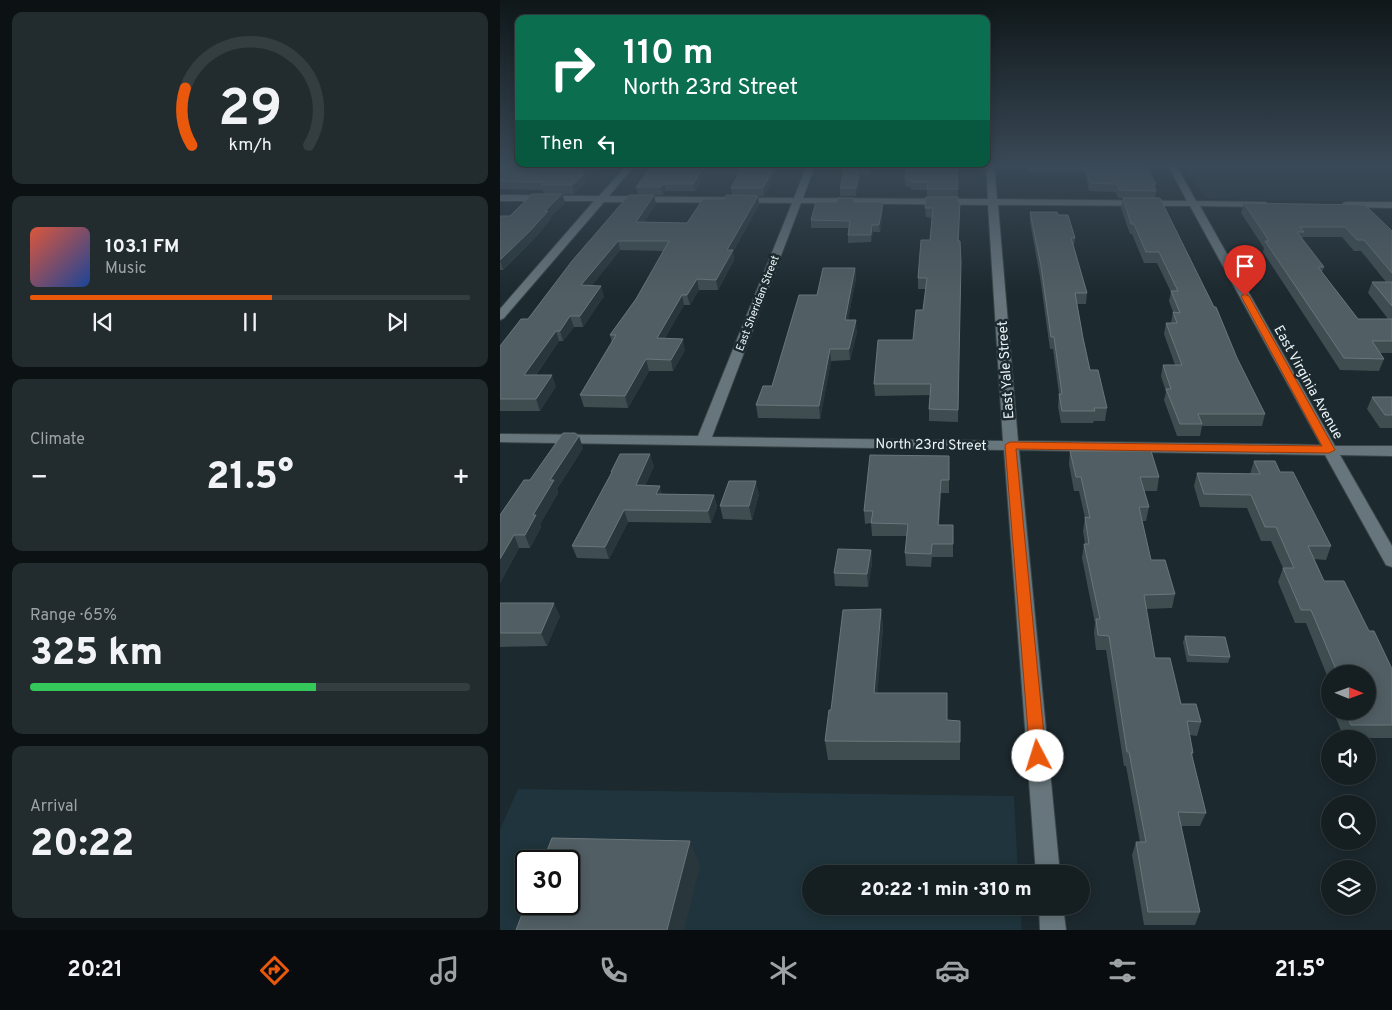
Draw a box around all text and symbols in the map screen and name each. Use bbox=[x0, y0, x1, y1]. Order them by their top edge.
text: 110 m bbox=[623, 32, 713, 76]
icon: right bbox=[540, 35, 605, 100]
text: North 23rd Street bbox=[623, 75, 798, 102]
text: 29 bbox=[218, 78, 282, 144]
icon: left bbox=[593, 130, 621, 158]
text: Then bbox=[540, 132, 583, 156]
text: km/h bbox=[228, 134, 272, 157]
text: 103.1 FM bbox=[105, 235, 179, 259]
pin bbox=[1224, 245, 1266, 296]
icon: arrive bbox=[1231, 252, 1259, 280]
street label: East Sheridan Street bbox=[733, 254, 783, 353]
text: Music bbox=[105, 259, 146, 279]
icon: previous bbox=[89, 308, 117, 336]
icon: pause bbox=[236, 308, 264, 336]
icon: next bbox=[383, 308, 411, 336]
street label: East Yale Street bbox=[995, 320, 1018, 420]
street label: East Virginia Avenue bbox=[1269, 323, 1346, 443]
text: Climate bbox=[30, 430, 85, 450]
street label: North 23rd Street bbox=[875, 436, 987, 455]
text: 21.5° bbox=[206, 454, 294, 503]
text: − bbox=[30, 461, 48, 497]
text: + bbox=[452, 461, 470, 497]
text: Range · 65% bbox=[30, 606, 117, 626]
text: 325 km bbox=[30, 630, 163, 679]
north arrow bbox=[1321, 665, 1376, 720]
map controls bbox=[1321, 665, 1376, 915]
position arrow bbox=[1011, 729, 1063, 781]
button: sound bbox=[1321, 730, 1376, 785]
button: search bbox=[1321, 795, 1376, 850]
text: Arrival bbox=[30, 797, 78, 817]
text: 20:22 bbox=[30, 821, 134, 870]
speed limit sign: 30 bbox=[515, 850, 580, 915]
button: layers bbox=[1321, 860, 1376, 915]
text: 20:22 · 1 min · 310 m bbox=[860, 878, 1032, 902]
icon: directions bbox=[257, 953, 292, 988]
icon: music bbox=[427, 953, 462, 988]
icon: phone bbox=[596, 953, 631, 988]
icon: climate bbox=[766, 953, 801, 988]
icon: car bbox=[935, 953, 970, 988]
icon: filters bbox=[1105, 953, 1140, 988]
text: 20:21 bbox=[67, 957, 123, 984]
text: 21.5° bbox=[1274, 957, 1325, 984]

